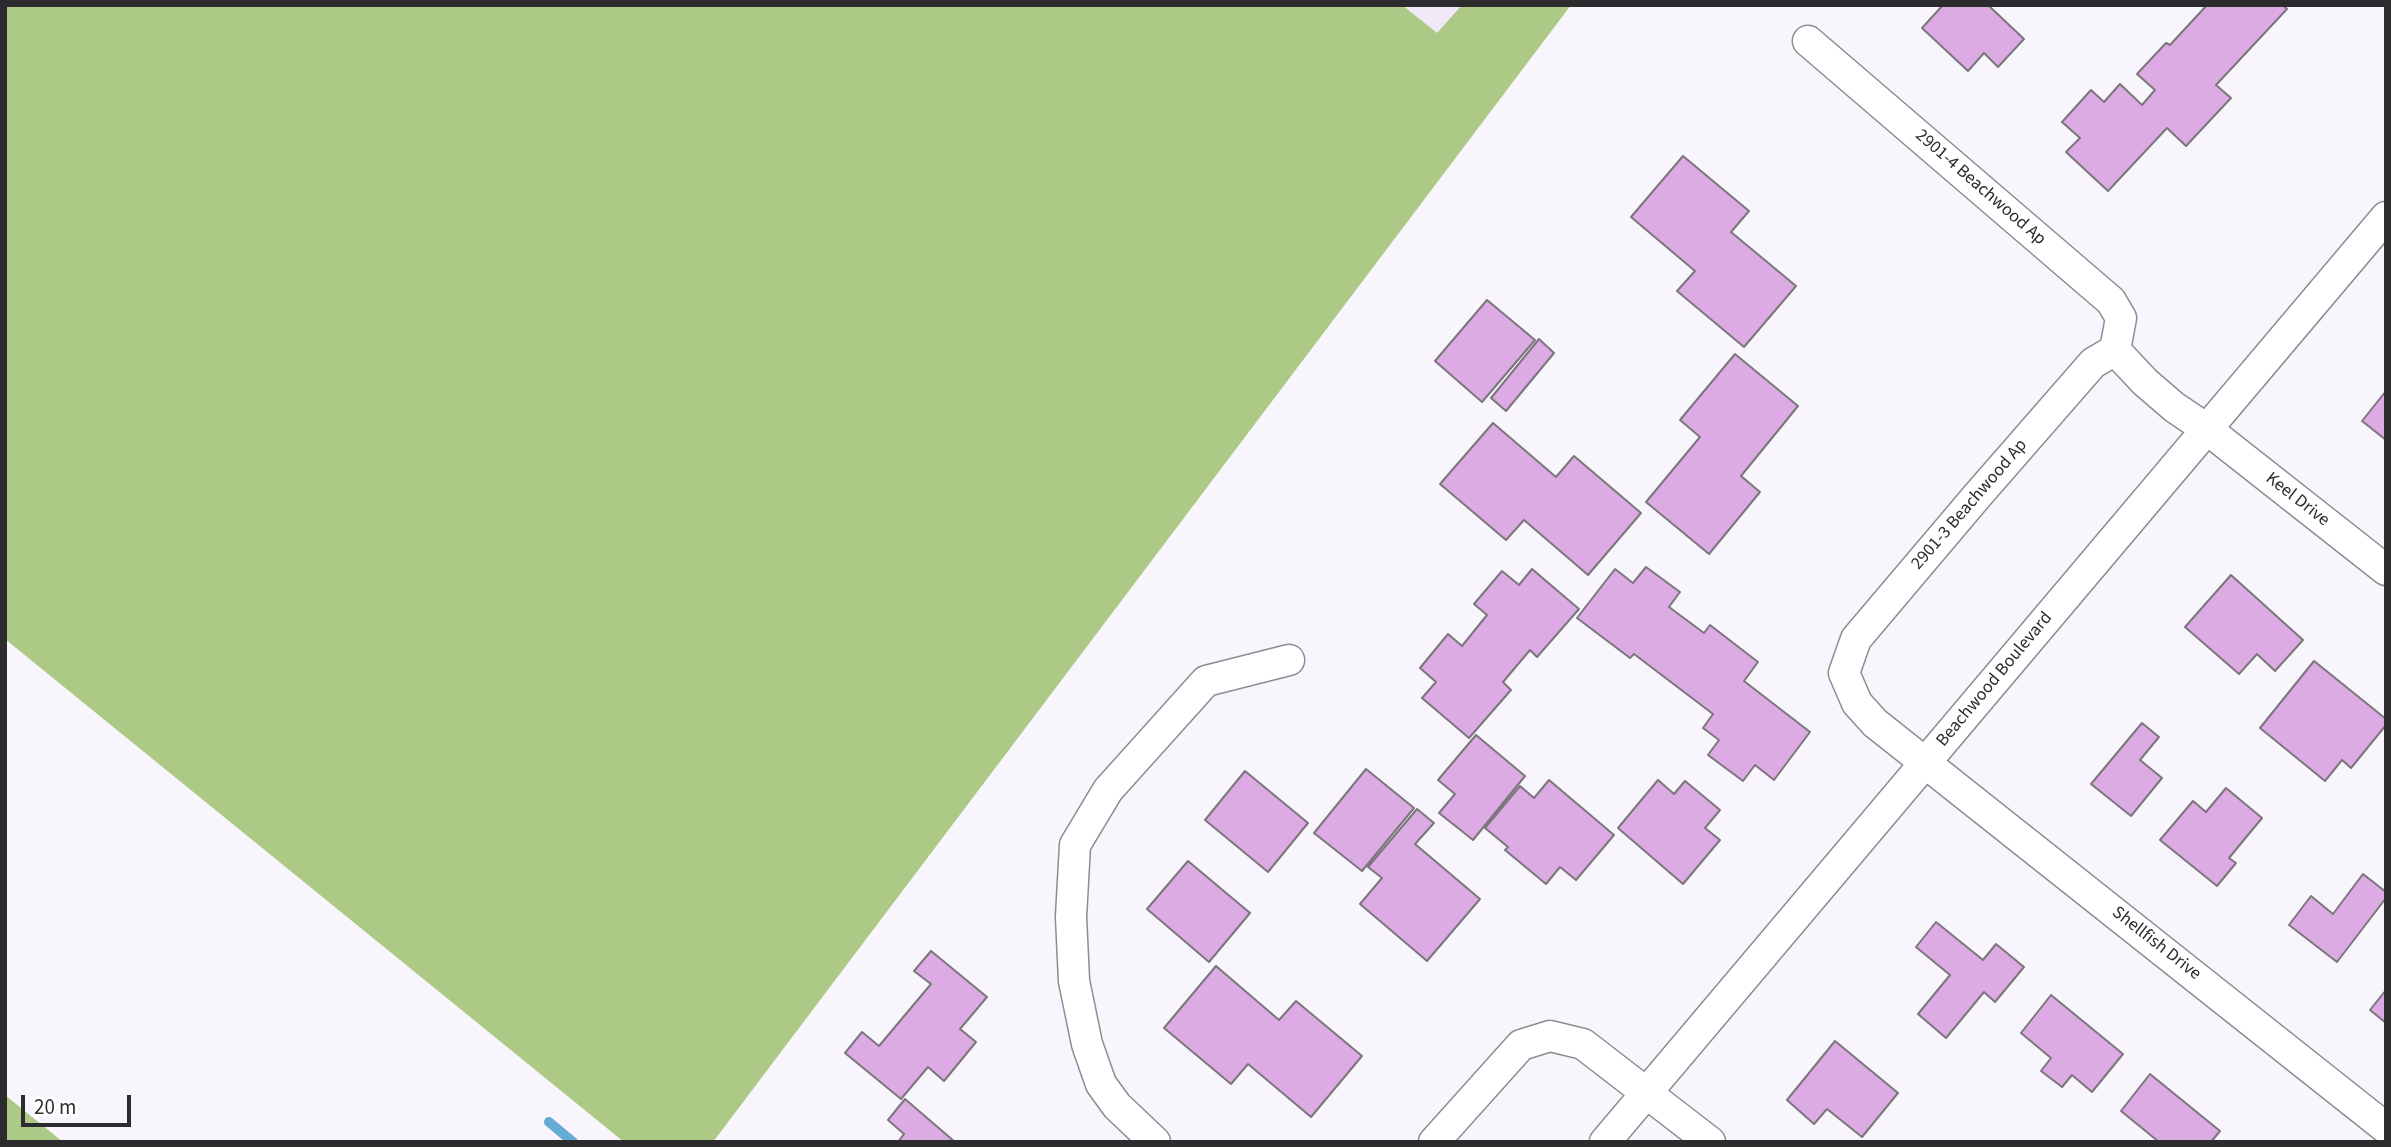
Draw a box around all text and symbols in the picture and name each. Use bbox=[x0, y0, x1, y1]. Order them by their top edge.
street label: 2901-4 Beachwood Ap bbox=[1910, 125, 2050, 251]
street label: 2901-3 Beachwood Ap bbox=[1907, 435, 2033, 575]
street label: Keel Drive bbox=[2261, 468, 2333, 532]
street label: Beachwood Boulevard bbox=[1932, 608, 2058, 752]
street label: Shellfish Drive bbox=[2107, 903, 2205, 985]
scale bar bbox=[24, 1080, 135, 1124]
text: 20 m bbox=[34, 1092, 76, 1122]

